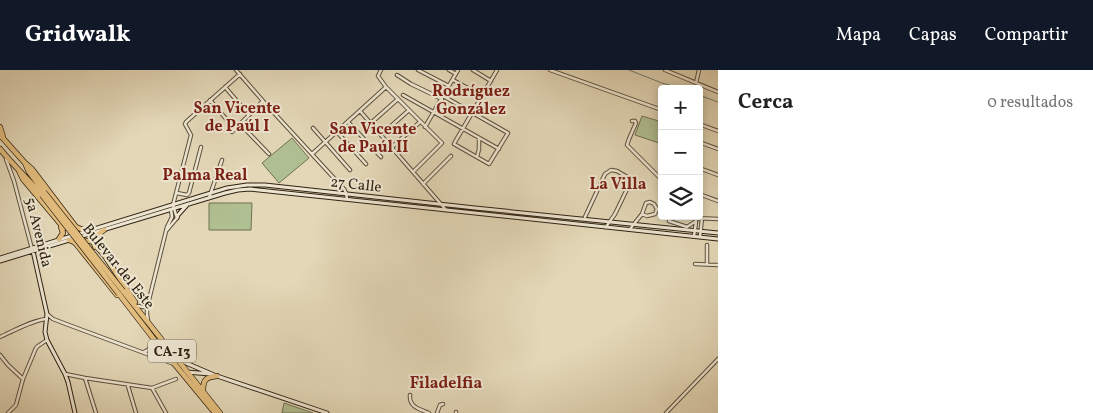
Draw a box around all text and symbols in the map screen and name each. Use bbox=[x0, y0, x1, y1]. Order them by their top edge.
text: Gridwalk bbox=[25, 18, 131, 52]
text: Mapa bbox=[836, 23, 881, 48]
text: Capas bbox=[909, 23, 957, 48]
text: Compartir bbox=[985, 23, 1068, 48]
district label: Rodríguez González bbox=[432, 81, 510, 121]
map controls bbox=[658, 85, 703, 220]
button: + bbox=[658, 85, 703, 130]
text: Cerca bbox=[738, 88, 793, 117]
text: 0 resultados bbox=[987, 92, 1073, 114]
district label: San Vicente de Paúl I bbox=[194, 98, 280, 138]
district label: San Vicente de Paúl II bbox=[330, 119, 416, 159]
button: − bbox=[658, 130, 703, 175]
district label: Palma Real bbox=[162, 165, 248, 187]
street label: 27 Calle bbox=[329, 172, 382, 199]
district label: La Villa bbox=[590, 174, 647, 196]
button: layers bbox=[658, 175, 703, 220]
street label: 5a Avenida bbox=[19, 195, 56, 270]
street label: Bulevar del Este bbox=[77, 220, 159, 314]
road number: CA-13 bbox=[148, 340, 196, 362]
district label: Filadelfia bbox=[410, 373, 482, 395]

